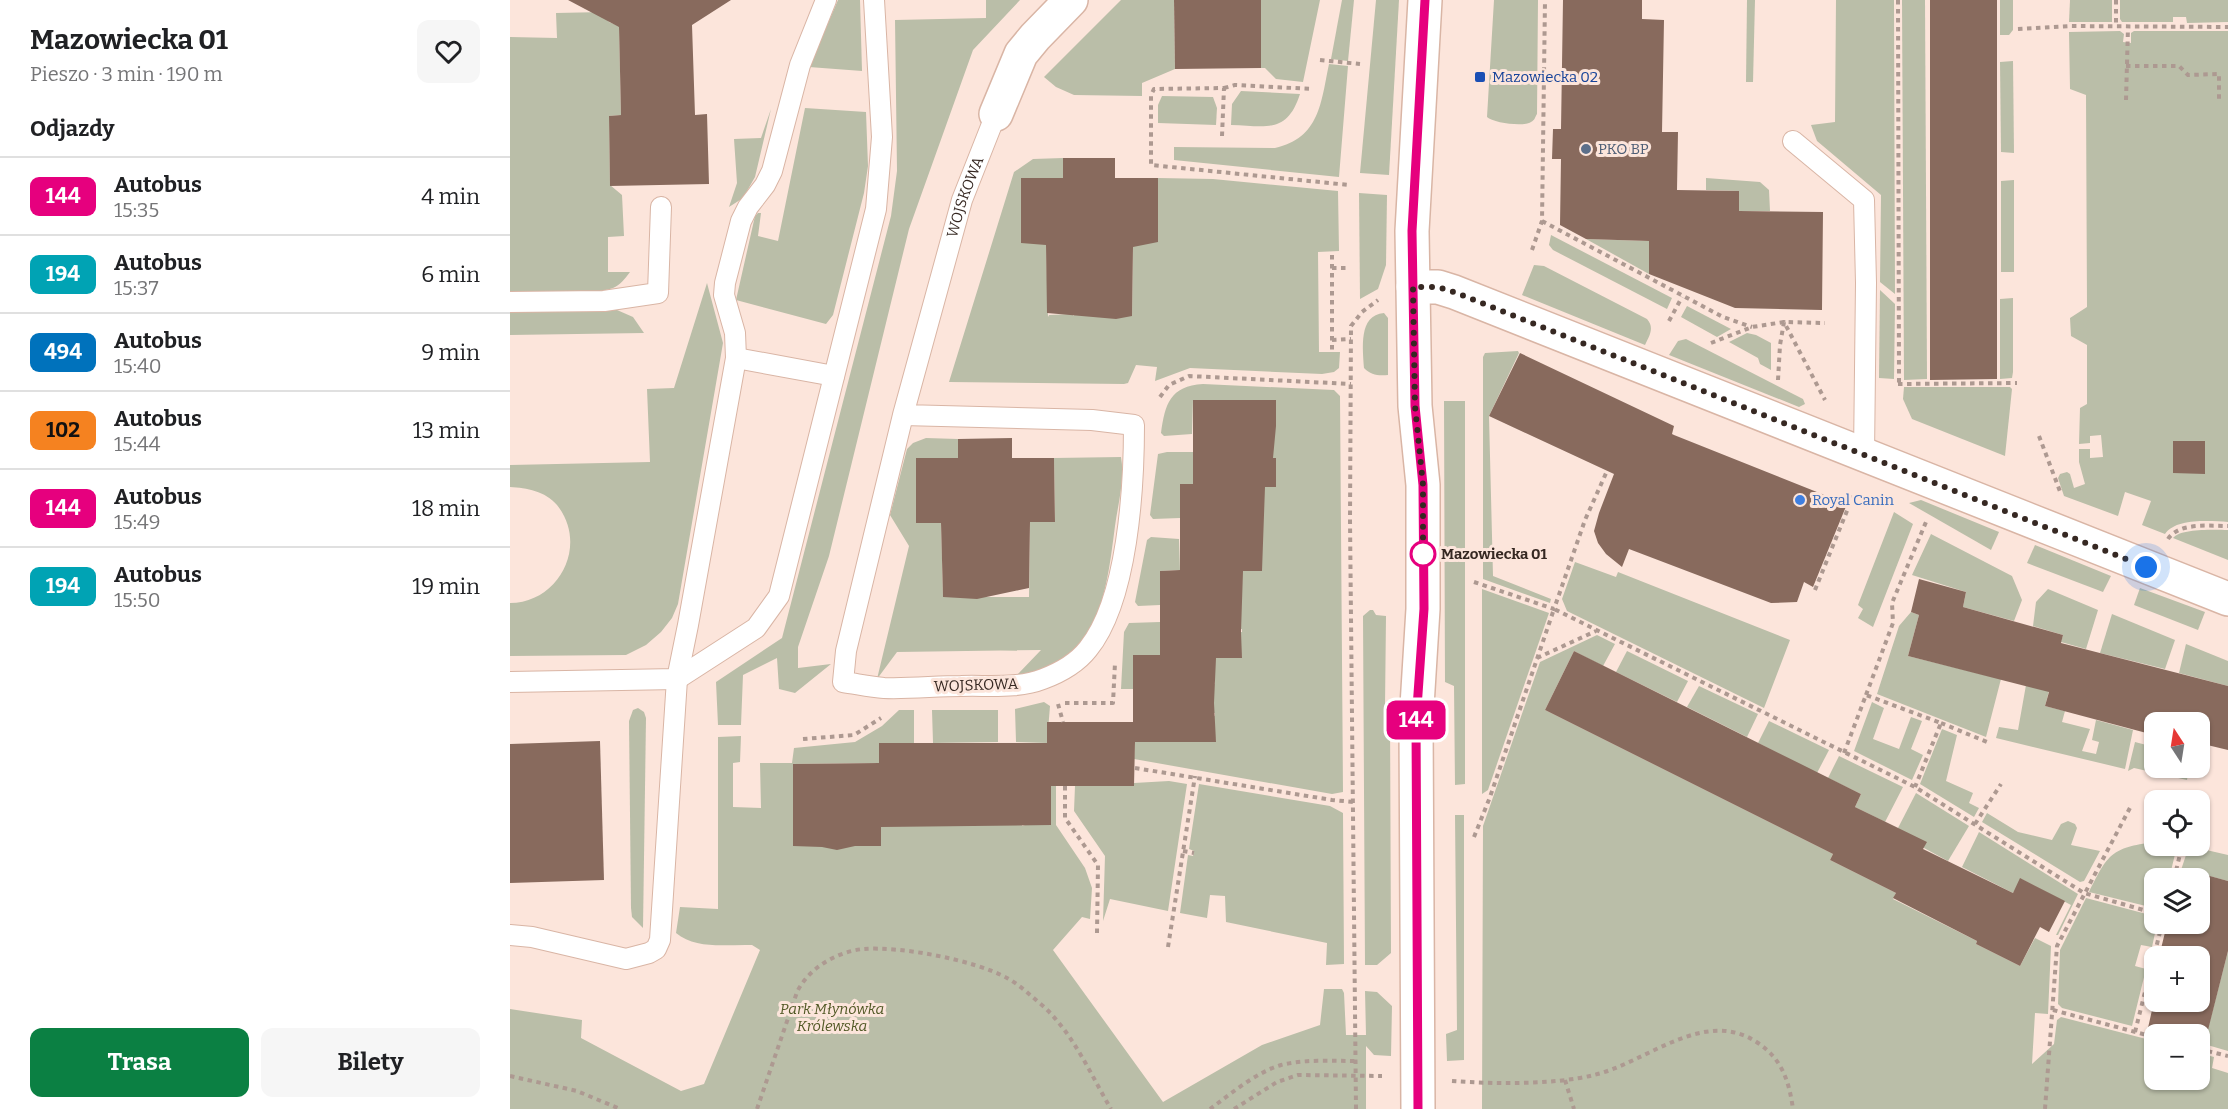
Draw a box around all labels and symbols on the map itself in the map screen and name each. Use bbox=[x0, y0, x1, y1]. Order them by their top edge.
place label: Mazowiecka 02 bbox=[1492, 68, 1598, 86]
marker: Mazowiecka 02 bbox=[1473, 70, 1487, 84]
place label: PKO BP bbox=[1598, 140, 1649, 158]
marker: PKO BP bbox=[1579, 142, 1593, 156]
street label: WOJSKOWA bbox=[943, 154, 987, 240]
place label: Royal Canin bbox=[1812, 491, 1895, 509]
marker: Royal Canin bbox=[1793, 493, 1807, 507]
marker: Mazowiecka 01 bbox=[1410, 541, 1436, 567]
place label: Mazowiecka 01 bbox=[1441, 545, 1548, 563]
your location bbox=[2131, 552, 2161, 582]
street label: WOJSKOWA bbox=[933, 675, 1019, 695]
line badge: 144 bbox=[1382, 700, 1450, 740]
north arrow bbox=[2144, 712, 2210, 778]
park label: Park Młynówka Królewska bbox=[780, 1000, 884, 1035]

